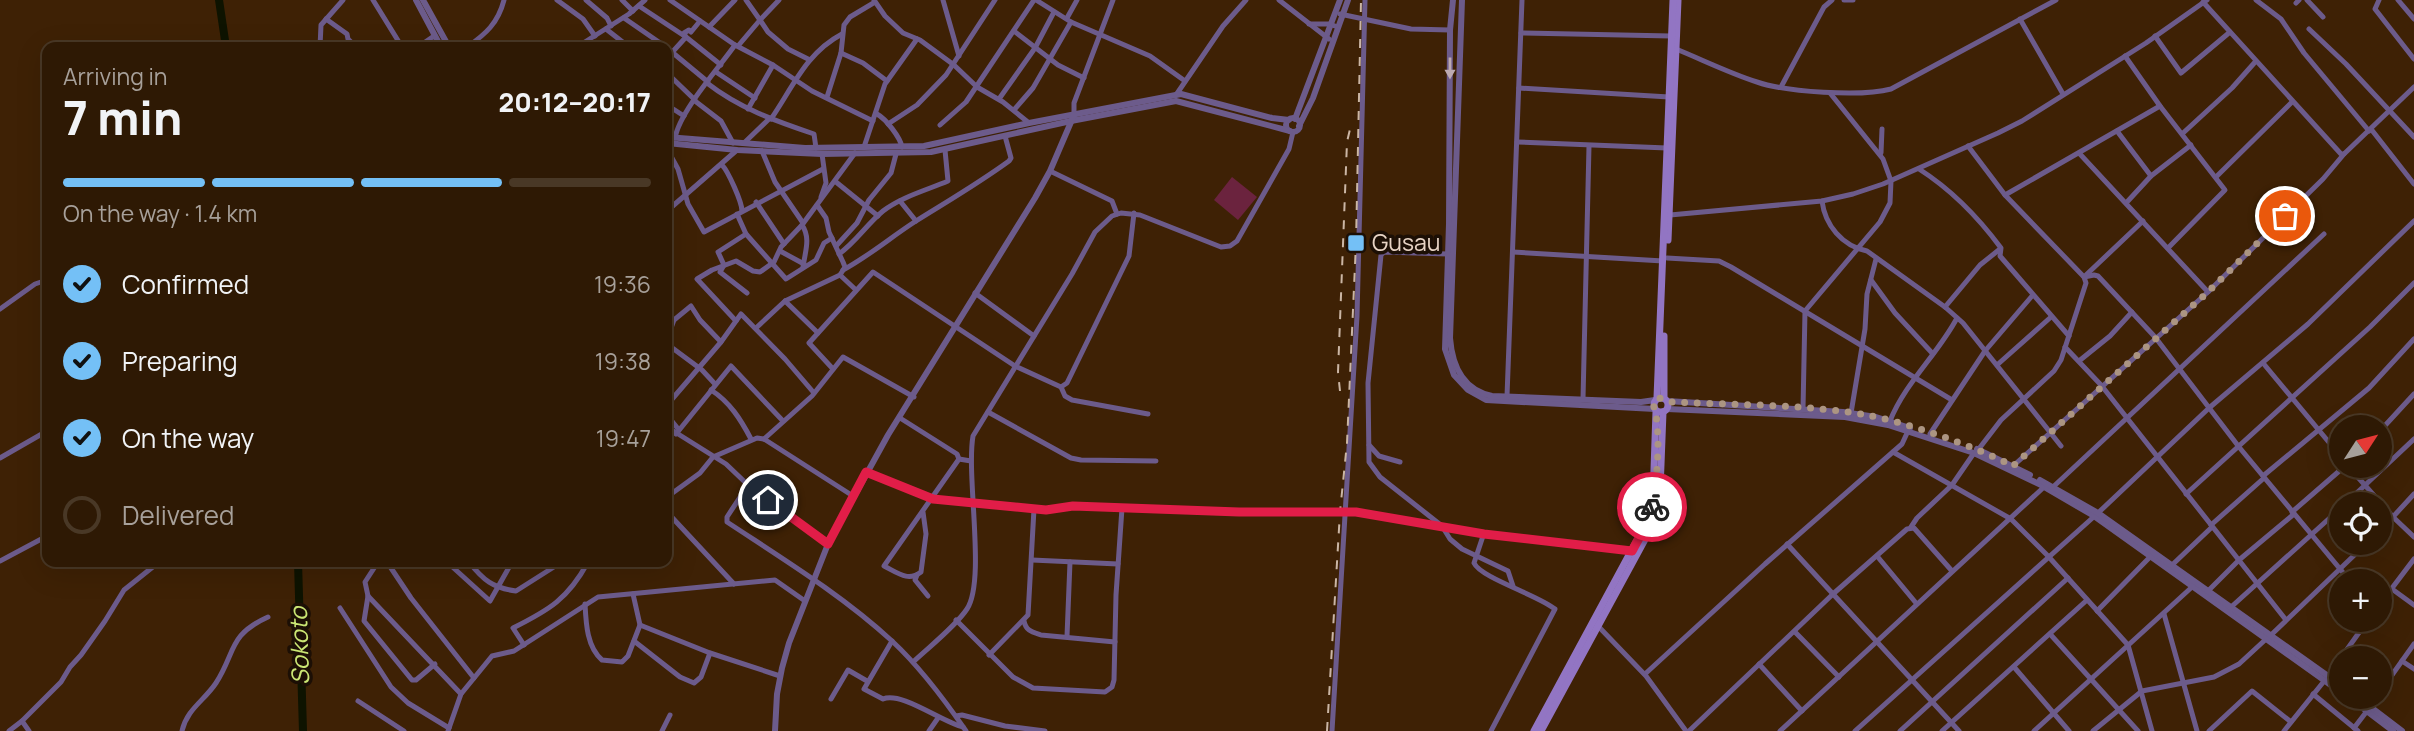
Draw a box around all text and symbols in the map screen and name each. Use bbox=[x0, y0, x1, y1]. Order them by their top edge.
one-way arrow bbox=[1444, 57, 1456, 79]
text: Arriving in bbox=[63, 60, 168, 92]
text: 20:12–20:17 bbox=[498, 84, 651, 120]
text: 7 min bbox=[63, 86, 182, 149]
pin bbox=[2255, 186, 2315, 246]
text: On the way · 1.4 km bbox=[63, 197, 257, 229]
icon: bag bbox=[2266, 197, 2304, 235]
place label: Gusau bbox=[1372, 226, 1440, 258]
marker: Gusau bbox=[1346, 233, 1366, 253]
icon: check bbox=[63, 265, 101, 303]
text: Confirmed bbox=[122, 266, 249, 302]
text: 19:36 bbox=[594, 268, 651, 300]
icon: check bbox=[63, 342, 101, 380]
text: Preparing bbox=[122, 343, 238, 379]
text: 19:38 bbox=[595, 345, 651, 377]
north arrow bbox=[2329, 415, 2392, 478]
map controls bbox=[2329, 415, 2392, 709]
icon: check bbox=[63, 419, 101, 457]
text: On the way bbox=[122, 420, 254, 456]
text: 19:47 bbox=[596, 422, 651, 454]
pin bbox=[738, 470, 798, 530]
courier bbox=[1617, 472, 1687, 542]
icon: home bbox=[749, 481, 787, 519]
icon: bike bbox=[1633, 488, 1671, 526]
button: locate bbox=[2329, 492, 2392, 555]
text: Delivered bbox=[122, 497, 234, 533]
button: + bbox=[2329, 569, 2392, 632]
water label: Sokoto bbox=[281, 605, 316, 686]
button: − bbox=[2329, 646, 2392, 709]

